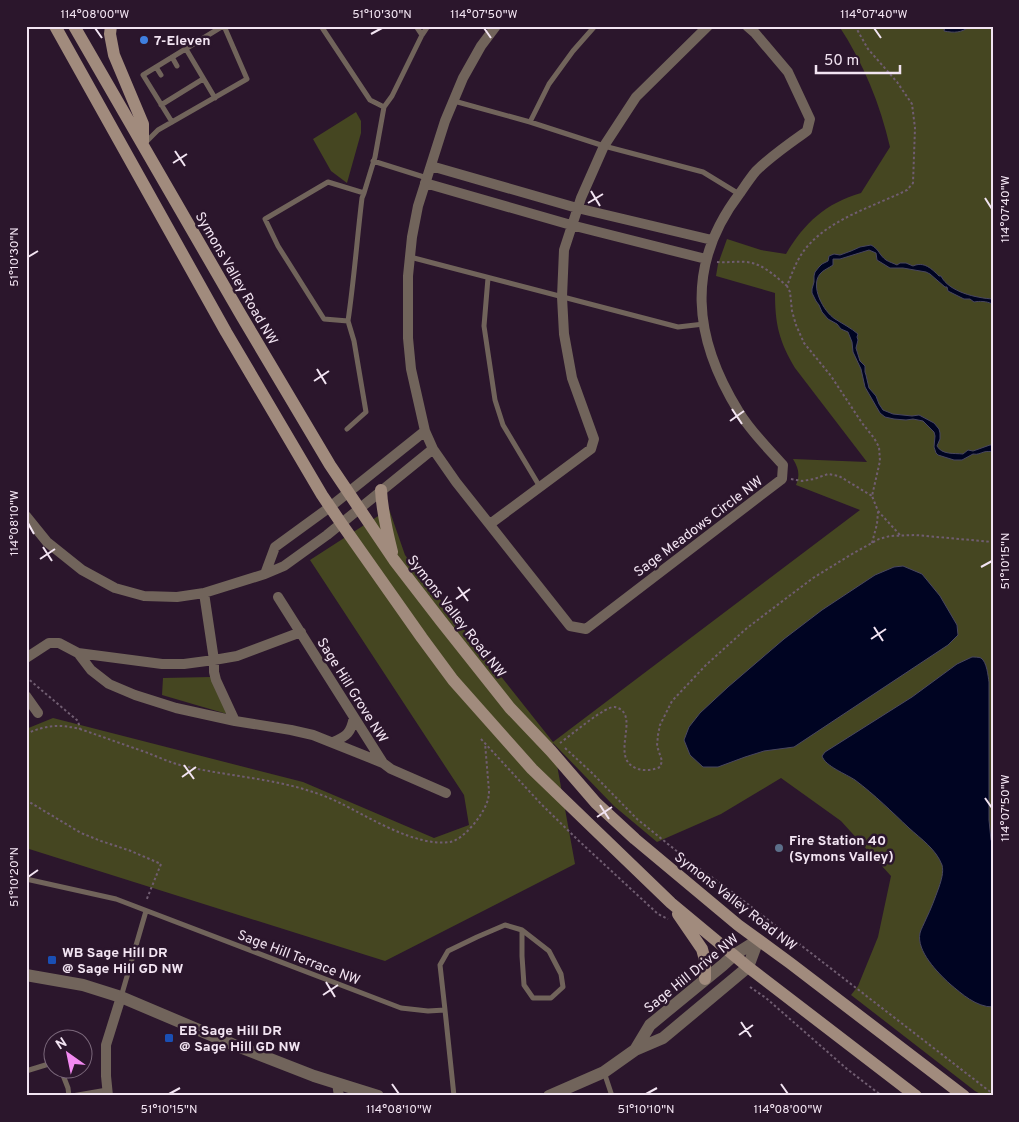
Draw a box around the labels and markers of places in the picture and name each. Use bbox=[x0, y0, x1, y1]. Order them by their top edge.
place label: 7-Eleven bbox=[154, 33, 211, 50]
marker: 7-Eleven bbox=[138, 34, 150, 46]
place label: Fire Station 40 (Symons Valley) bbox=[789, 833, 894, 866]
marker: Fire Station 40 (Symons Valley) bbox=[773, 842, 785, 854]
place label: WB Sage Hill DR @ Sage Hill GD NW bbox=[62, 945, 183, 978]
marker: WB Sage Hill DR @ Sage Hill GD NW bbox=[46, 954, 58, 966]
place label: EB Sage Hill DR @ Sage Hill GD NW bbox=[179, 1023, 300, 1056]
marker: EB Sage Hill DR @ Sage Hill GD NW bbox=[163, 1032, 175, 1044]

